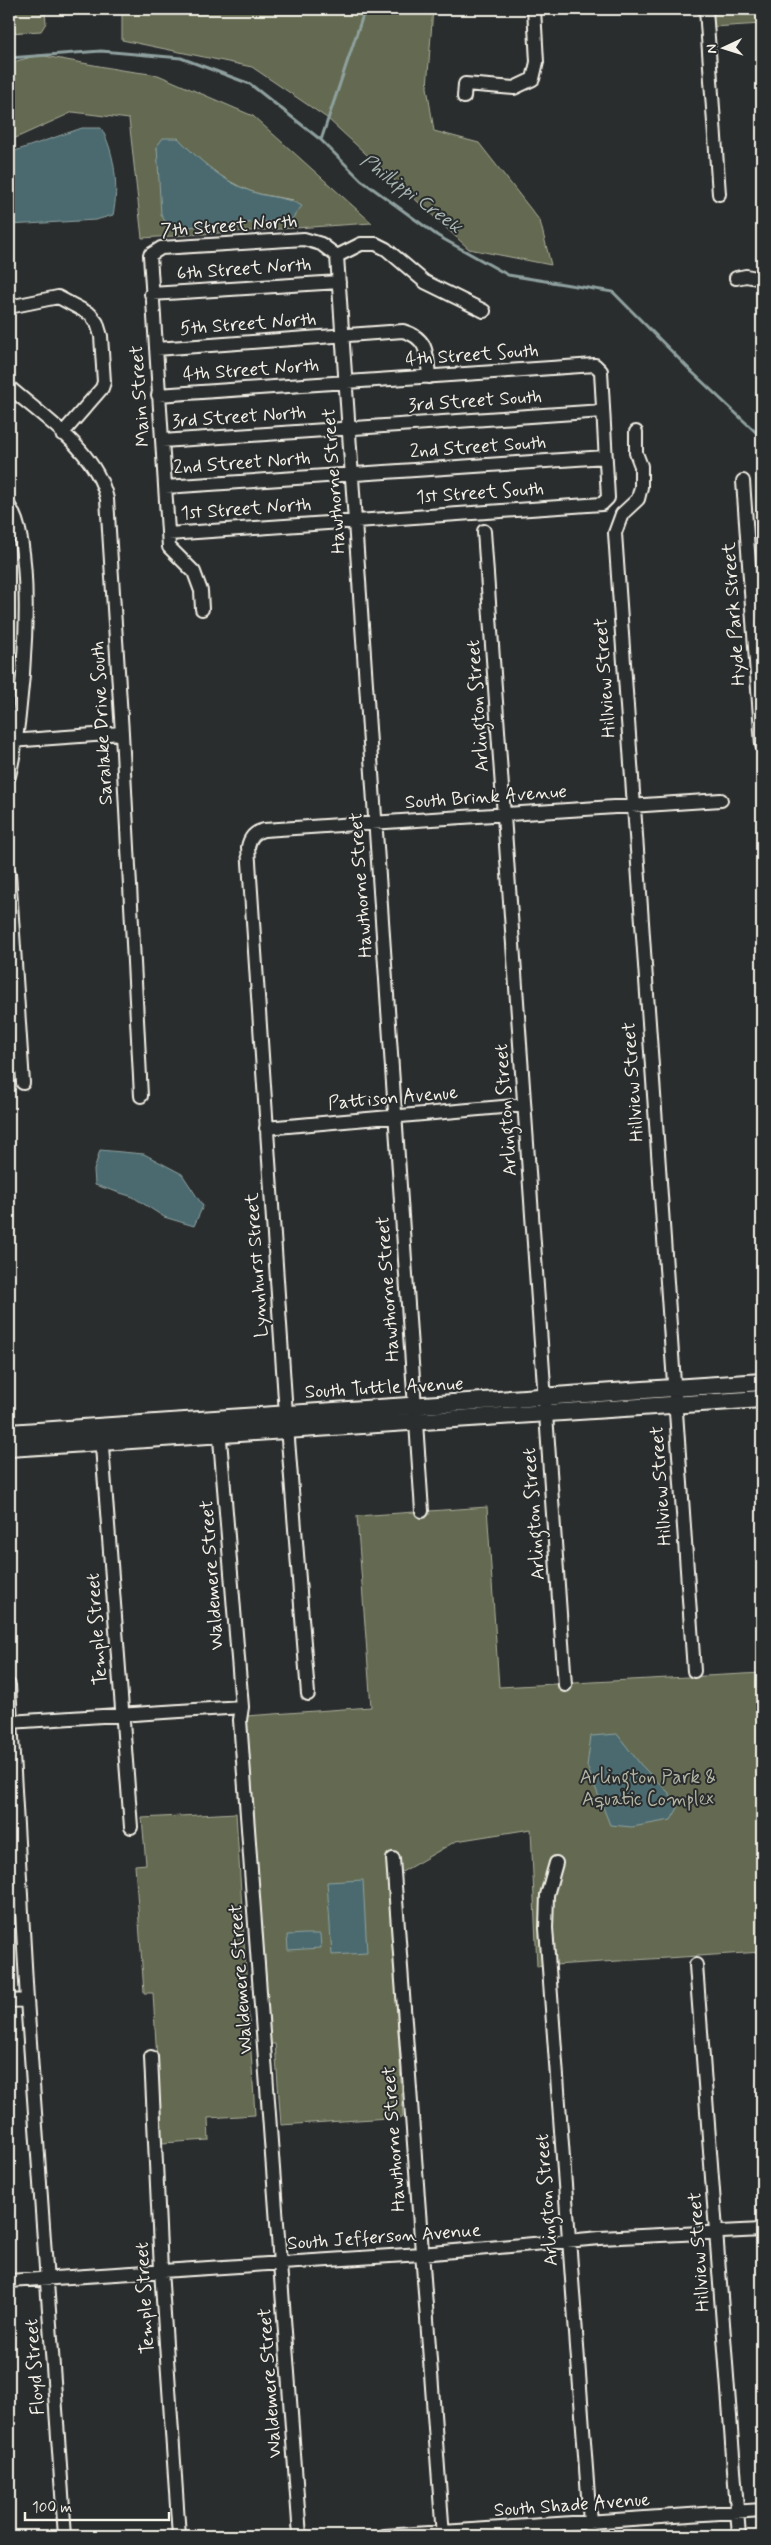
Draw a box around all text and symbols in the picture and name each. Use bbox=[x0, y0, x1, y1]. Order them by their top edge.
north arrow bbox=[698, 22, 748, 72]
text: N bbox=[703, 44, 721, 54]
water label: Phillippi Creek bbox=[354, 148, 468, 241]
street label: 7th Street North bbox=[160, 209, 298, 243]
street label: 6th Street North bbox=[176, 252, 312, 286]
street label: 5th Street North bbox=[179, 307, 317, 341]
street label: 4th Street South bbox=[405, 338, 539, 372]
street label: Main Street bbox=[124, 344, 156, 448]
street label: 4th Street North bbox=[182, 353, 320, 387]
street label: 3rd Street South bbox=[407, 384, 543, 418]
street label: 3rd Street North bbox=[171, 400, 307, 434]
street label: Hawthorne Street bbox=[316, 407, 352, 555]
street label: 2nd Street South bbox=[409, 430, 547, 464]
street label: 2nd Street North bbox=[173, 446, 311, 480]
street label: 1st Street South bbox=[415, 476, 545, 510]
street label: 1st Street North bbox=[180, 492, 312, 526]
street label: Hyde Park Street bbox=[717, 541, 751, 687]
street label: Hillview Street bbox=[588, 617, 622, 739]
street label: Arlington Street bbox=[461, 639, 498, 773]
street label: Saralake Drive South bbox=[85, 640, 119, 806]
street label: South Brink Avenue bbox=[404, 779, 568, 815]
street label: Hawthorne Street bbox=[343, 811, 379, 959]
street label: Hillview Street bbox=[616, 1021, 650, 1143]
street label: Arlington Street bbox=[489, 1043, 526, 1177]
street label: Pattison Avenue bbox=[327, 1080, 459, 1116]
street label: Lynnhurst Street bbox=[239, 1192, 275, 1338]
street label: Hawthorne Street bbox=[370, 1215, 406, 1363]
street label: South Tuttle Avenue bbox=[304, 1371, 464, 1405]
street label: Hillview Street bbox=[644, 1425, 678, 1547]
street label: Arlington Street bbox=[517, 1447, 554, 1581]
street label: Waldemere Street bbox=[194, 1499, 230, 1651]
street label: Temple Street bbox=[81, 1572, 113, 1686]
park label: Arlington Park & Aquatic Complex bbox=[580, 1765, 716, 1812]
street label: Waldemere Street bbox=[223, 1903, 259, 2055]
street label: Hawthorne Street bbox=[376, 2065, 412, 2213]
street label: Arlington Street bbox=[530, 2133, 567, 2267]
street label: Hillview Street bbox=[682, 2191, 716, 2313]
street label: South Jefferson Avenue bbox=[286, 2218, 482, 2256]
street label: Temple Street bbox=[130, 2241, 160, 2355]
street label: Waldemere Street bbox=[252, 2307, 288, 2459]
street label: Floyd Street bbox=[19, 2318, 51, 2416]
street label: South Shade Avenue bbox=[493, 2487, 651, 2523]
scale bar bbox=[25, 2490, 169, 2522]
text: 100 m bbox=[32, 2498, 72, 2518]

